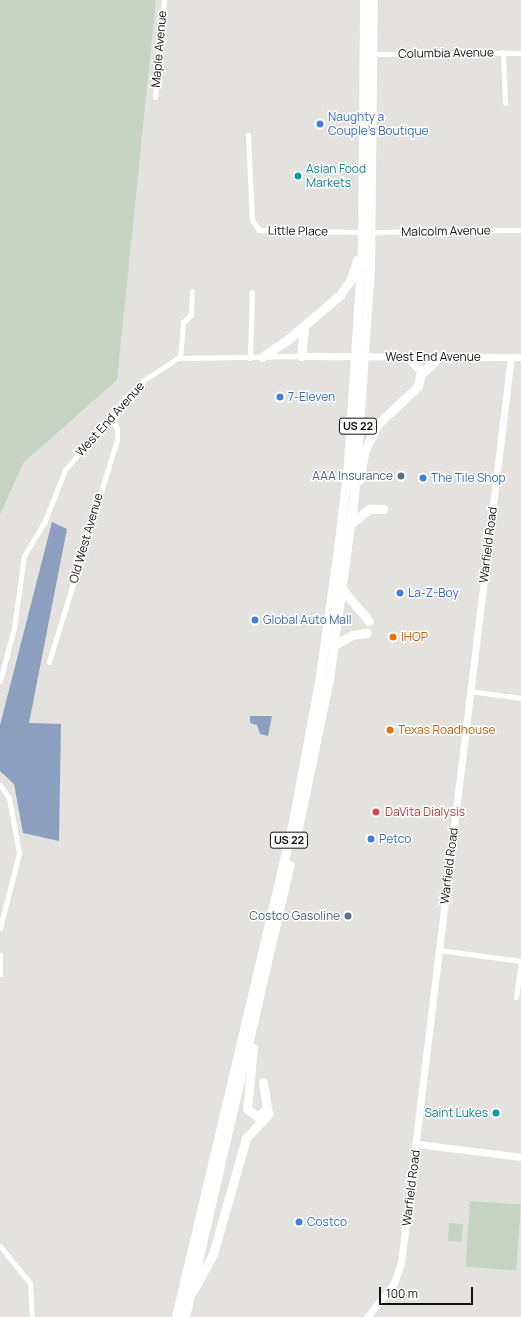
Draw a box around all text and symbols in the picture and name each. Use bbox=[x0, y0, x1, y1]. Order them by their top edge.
street label: Maple Avenue bbox=[148, 10, 170, 88]
street label: Columbia Avenue bbox=[398, 45, 494, 61]
place label: Naughty a Couple’s Boutique bbox=[328, 110, 429, 138]
marker: Naughty a Couple’s Boutique bbox=[315, 119, 325, 129]
place label: Asian Food Markets bbox=[306, 162, 366, 190]
marker: Asian Food Markets bbox=[293, 171, 303, 181]
street label: Little Place bbox=[268, 223, 328, 239]
street label: Malcolm Avenue bbox=[401, 223, 491, 239]
street label: West End Avenue bbox=[385, 350, 481, 364]
street label: West End Avenue bbox=[73, 379, 147, 459]
place label: 7-Eleven bbox=[288, 390, 335, 404]
marker: 7-Eleven bbox=[275, 392, 285, 402]
road number: US 22 bbox=[338, 417, 378, 435]
place label: AAA Insurance bbox=[312, 469, 393, 483]
marker: AAA Insurance bbox=[396, 471, 406, 481]
place label: The Tile Shop bbox=[431, 471, 506, 485]
marker: The Tile Shop bbox=[418, 473, 428, 483]
street label: Old West Avenue bbox=[66, 491, 106, 585]
street label: Warfield Road bbox=[476, 506, 500, 584]
place label: La-Z-Boy bbox=[408, 586, 459, 600]
marker: La-Z-Boy bbox=[395, 588, 405, 598]
place label: Global Auto Mall bbox=[263, 613, 351, 627]
marker: Global Auto Mall bbox=[250, 615, 260, 625]
place label: IHOP bbox=[401, 630, 428, 644]
marker: IHOP bbox=[388, 632, 398, 642]
place label: Texas Roadhouse bbox=[398, 723, 496, 737]
marker: Texas Roadhouse bbox=[385, 725, 395, 735]
place label: DaVita Dialysis bbox=[385, 805, 465, 819]
marker: DaVita Dialysis bbox=[370, 806, 382, 818]
street label: Warfield Road bbox=[437, 827, 461, 905]
road number: US 22 bbox=[269, 831, 309, 849]
place label: Petco bbox=[379, 832, 411, 846]
marker: Petco bbox=[366, 834, 376, 844]
place label: Costco Gasoline bbox=[249, 909, 340, 923]
marker: Costco Gasoline bbox=[343, 911, 353, 921]
place label: Saint Lukes bbox=[424, 1106, 488, 1120]
marker: Saint Lukes bbox=[491, 1108, 501, 1118]
street label: Warfield Road bbox=[399, 1149, 423, 1227]
place label: Costco bbox=[307, 1215, 347, 1229]
marker: Costco bbox=[294, 1217, 304, 1227]
scale bar bbox=[381, 1279, 475, 1305]
text: 100 m bbox=[386, 1285, 418, 1302]

